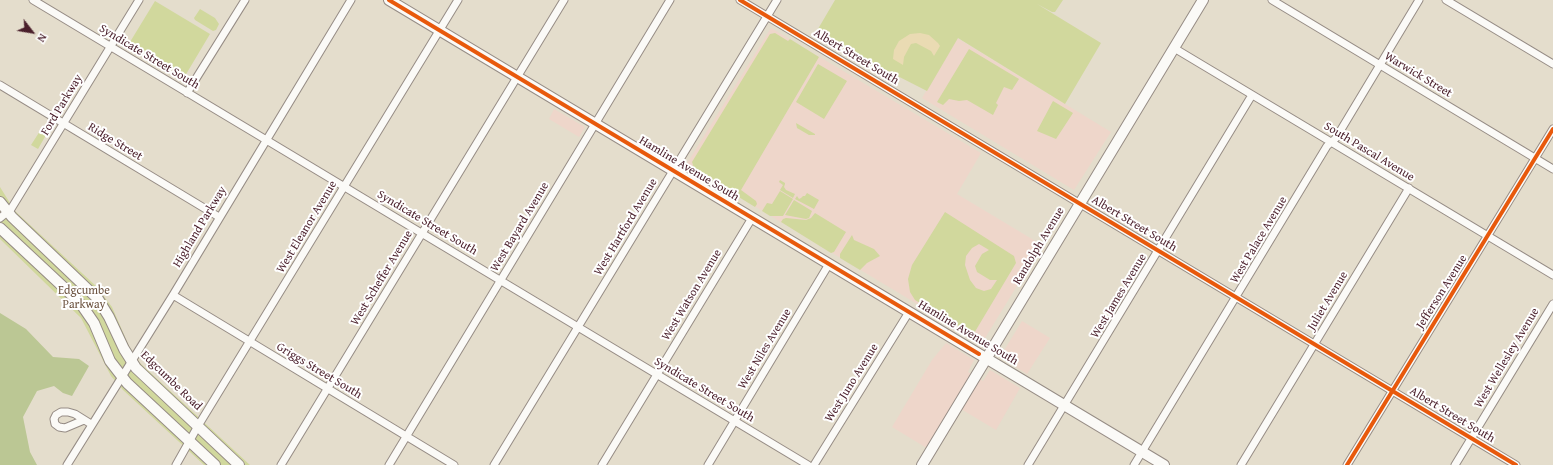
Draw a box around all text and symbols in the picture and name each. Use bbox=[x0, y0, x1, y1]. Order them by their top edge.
north arrow bbox=[12, 12, 52, 52]
street label: Syndicate Street South bbox=[96, 21, 202, 93]
street label: Albert Street South bbox=[811, 26, 901, 88]
text: N bbox=[34, 31, 51, 45]
street label: Warwick Street bbox=[1382, 49, 1454, 101]
street label: Ford Parkway bbox=[38, 72, 86, 138]
street label: South Pascal Avenue bbox=[1321, 119, 1417, 185]
street label: Ridge Street bbox=[85, 120, 145, 164]
street label: Hamline Avenue South bbox=[636, 133, 742, 205]
street label: West Hartford Avenue bbox=[591, 176, 661, 278]
street label: West Eleanor Avenue bbox=[274, 178, 340, 276]
street label: West Bayard Avenue bbox=[488, 180, 552, 274]
street label: Highland Parkway bbox=[170, 184, 230, 270]
street label: Syndicate Street South bbox=[374, 187, 480, 259]
street label: Albert Street South bbox=[1089, 193, 1179, 255]
street label: West Palace Avenue bbox=[1227, 194, 1291, 286]
street label: Randolph Avenue bbox=[1010, 205, 1068, 287]
street label: West Scheffer Avenue bbox=[348, 228, 416, 328]
street label: West Watson Avenue bbox=[659, 247, 725, 343]
street label: West James Avenue bbox=[1088, 251, 1150, 341]
street label: Jefferson Avenue bbox=[1413, 252, 1471, 332]
street label: Juliet Avenue bbox=[1305, 269, 1351, 333]
park label: Edgcumbe Parkway bbox=[58, 284, 110, 312]
street label: Hamline Avenue South bbox=[915, 297, 1021, 369]
street label: West Wellesley Avenue bbox=[1471, 305, 1543, 411]
street label: West Niles Avenue bbox=[735, 306, 795, 392]
street label: Griggs Street South bbox=[274, 340, 364, 402]
street label: West Juno Avenue bbox=[822, 341, 882, 425]
street label: Edgcumbe Road bbox=[137, 348, 205, 414]
street label: Syndicate Street South bbox=[651, 354, 757, 426]
street label: Albert Street South bbox=[1407, 384, 1497, 446]

